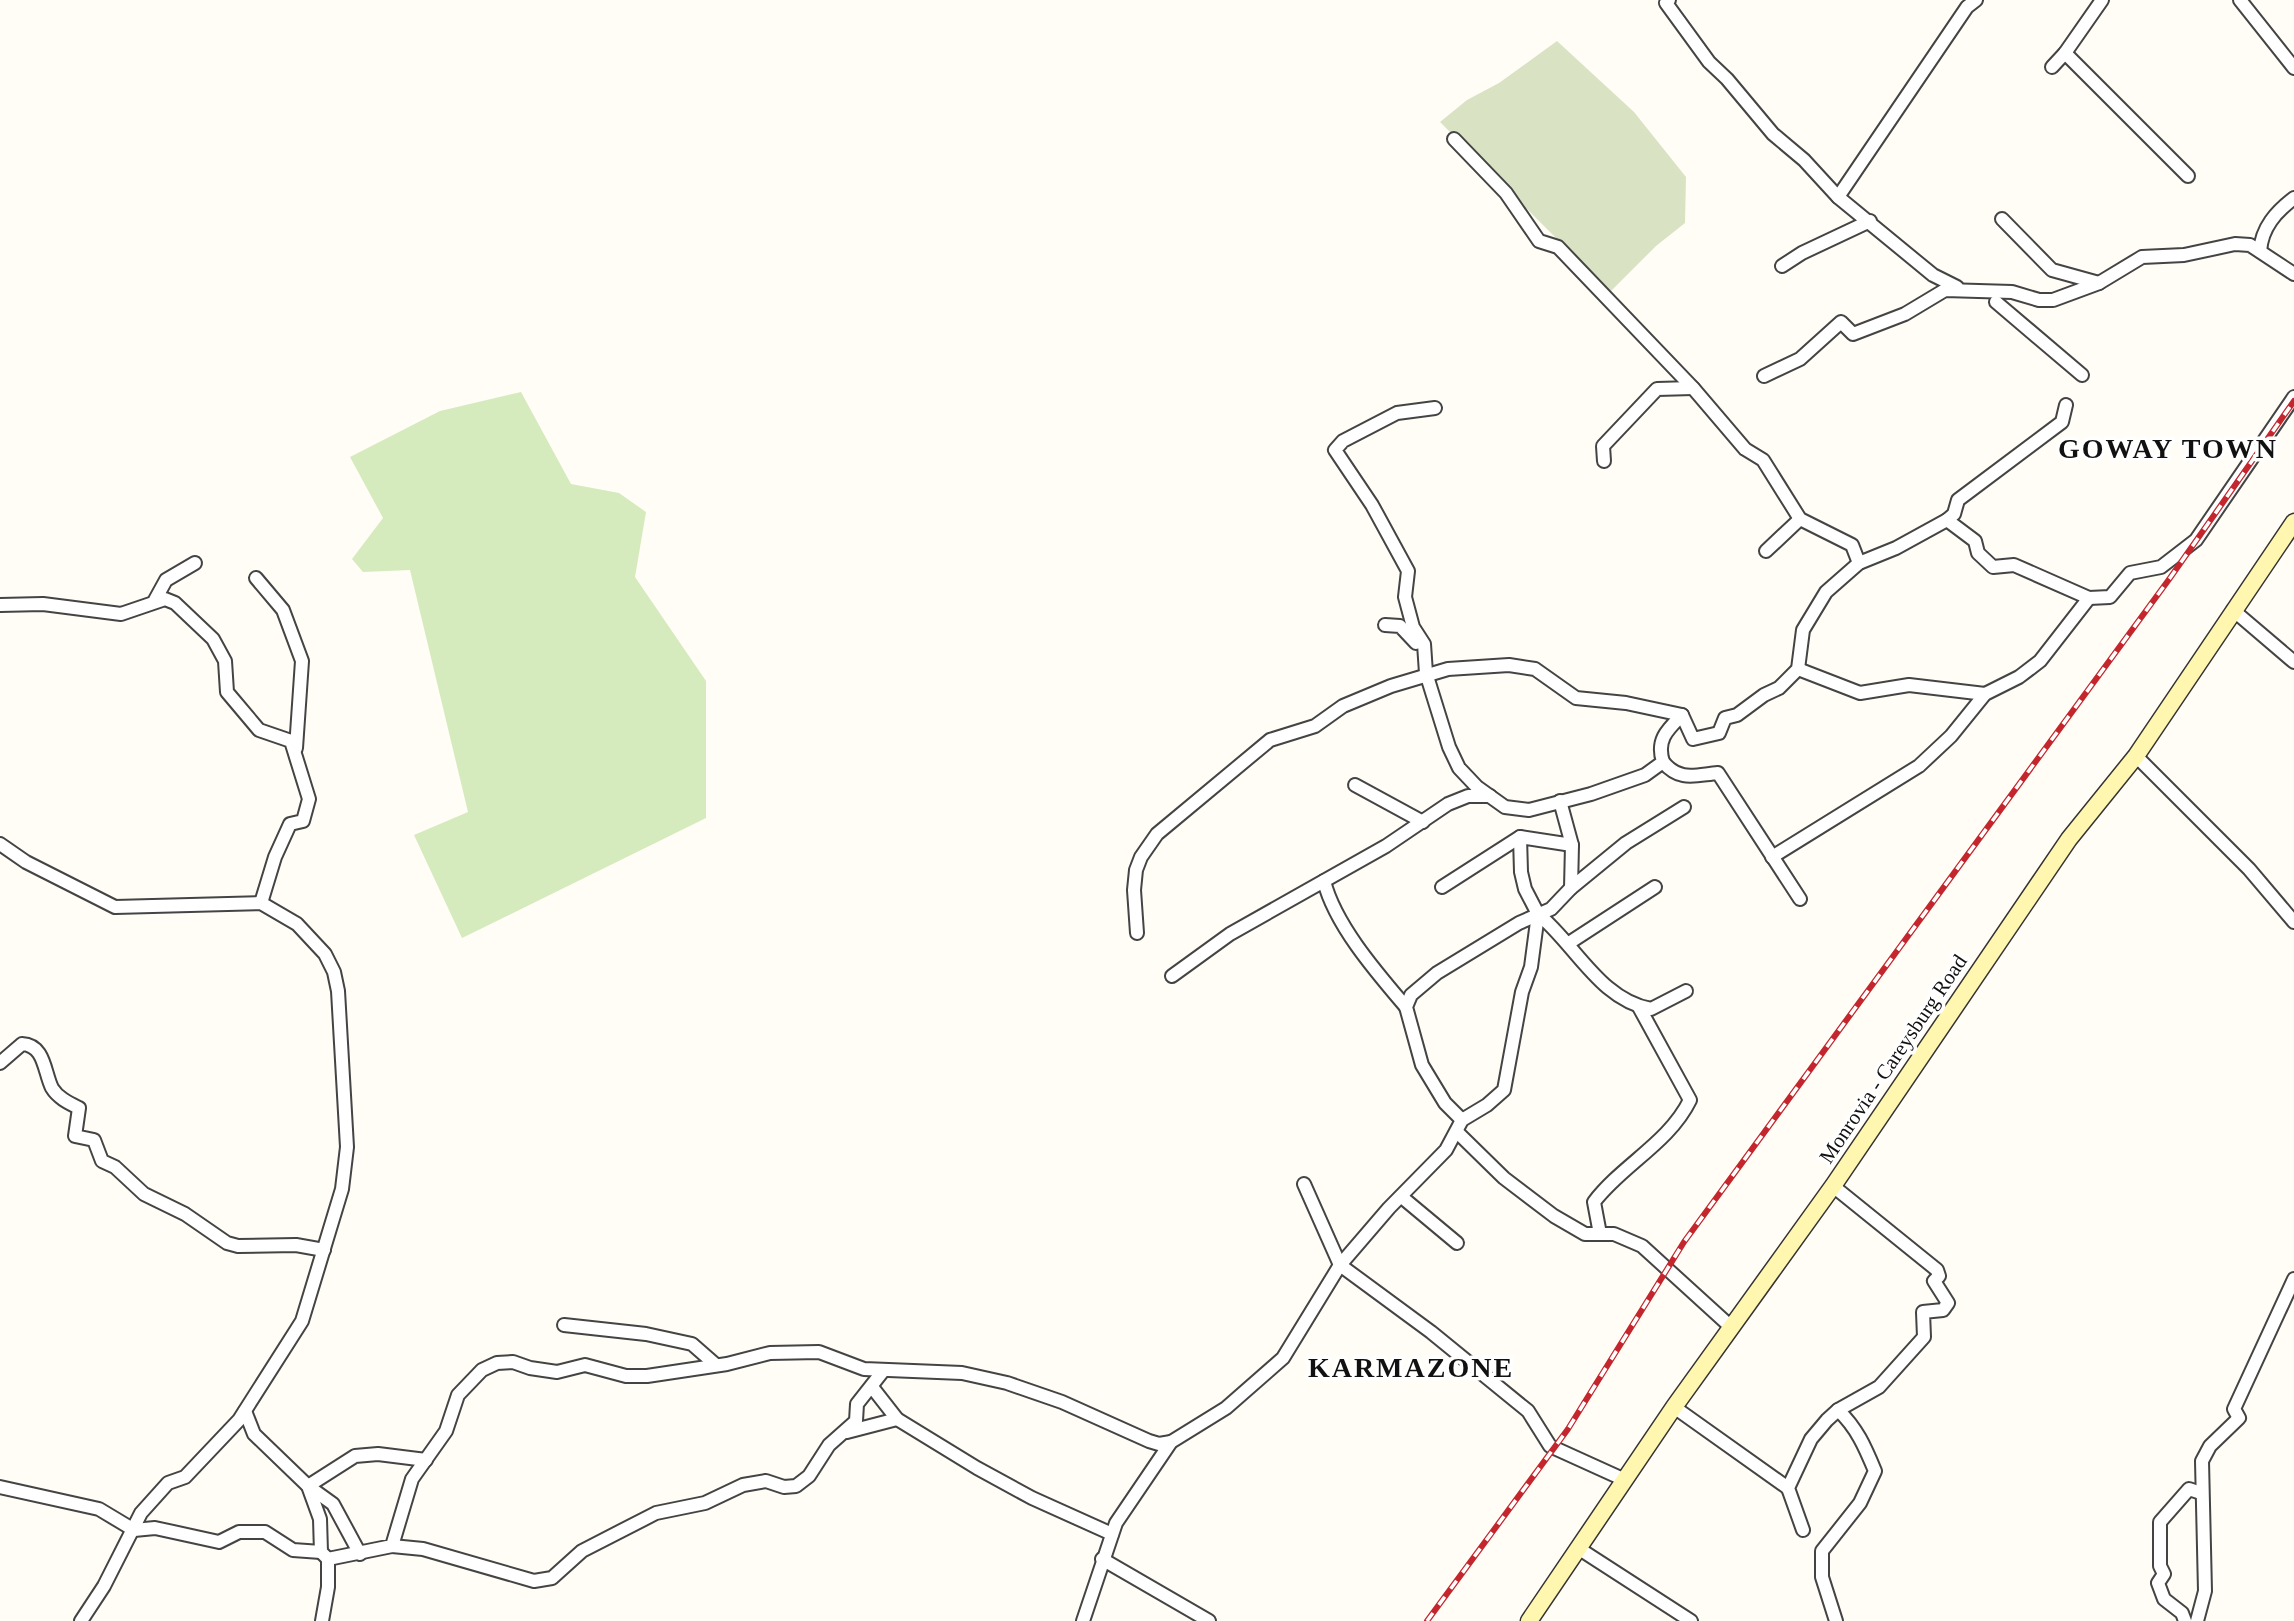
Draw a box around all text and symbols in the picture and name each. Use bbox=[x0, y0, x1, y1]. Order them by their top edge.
district label: GOWAY TOWN bbox=[2058, 433, 2278, 464]
street label: Monrovia - Careysburg Road bbox=[1814, 950, 1972, 1168]
district label: KARMAZONE bbox=[1308, 1352, 1514, 1383]

